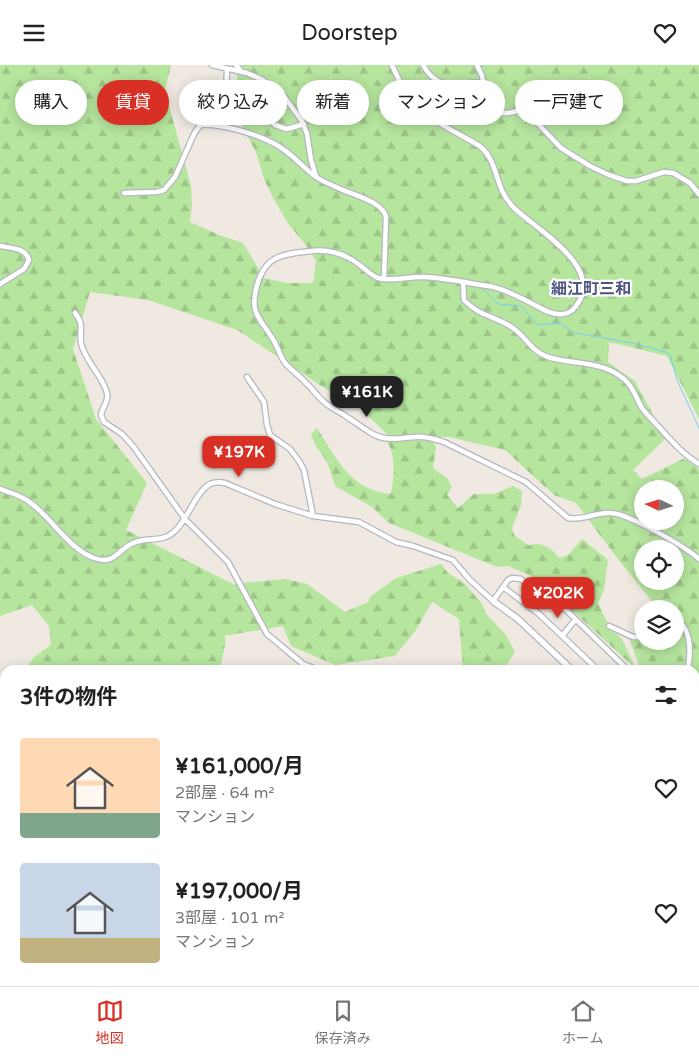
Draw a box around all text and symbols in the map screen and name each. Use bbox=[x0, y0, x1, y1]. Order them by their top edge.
icon: menu bbox=[20, 19, 48, 47]
icon: heart bbox=[651, 19, 679, 47]
text: Doorstep bbox=[301, 20, 398, 46]
chip: 購入 bbox=[15, 80, 87, 125]
chip: 賃貸 bbox=[97, 80, 169, 125]
chip: 絞り込み bbox=[179, 80, 287, 125]
chip: 新着 bbox=[297, 80, 369, 125]
chip: マンション bbox=[379, 80, 505, 125]
chip: 一戸建て bbox=[515, 80, 623, 125]
district label: 細江町三和 bbox=[551, 279, 631, 299]
pin: ¥161K bbox=[332, 375, 402, 418]
text: ¥161K bbox=[341, 382, 393, 402]
pin: ¥197K bbox=[204, 435, 274, 478]
text: ¥197K bbox=[213, 442, 265, 462]
north arrow bbox=[634, 480, 684, 530]
map controls bbox=[634, 480, 684, 650]
button: locate bbox=[634, 540, 684, 590]
pin: ¥202K bbox=[523, 577, 593, 619]
text: ¥202K bbox=[532, 583, 584, 603]
button: layers bbox=[634, 600, 684, 650]
icon: filters bbox=[652, 681, 680, 709]
text: 3件の物件 bbox=[20, 685, 117, 710]
text: ¥161,000/月 bbox=[175, 754, 304, 779]
icon: home bbox=[60, 758, 120, 818]
icon: heart bbox=[652, 774, 680, 802]
text: 2部屋 · 64 m² bbox=[175, 783, 274, 803]
text: マンション bbox=[175, 807, 255, 827]
text: ¥197,000/月 bbox=[175, 879, 303, 904]
icon: home bbox=[60, 883, 120, 943]
icon: heart bbox=[652, 899, 680, 927]
text: 3部屋 · 101 m² bbox=[175, 908, 284, 928]
text: マンション bbox=[175, 932, 255, 952]
tab: 地図 bbox=[96, 997, 124, 1047]
tab: 保存済み bbox=[315, 997, 371, 1047]
tab: ホーム bbox=[562, 997, 603, 1047]

